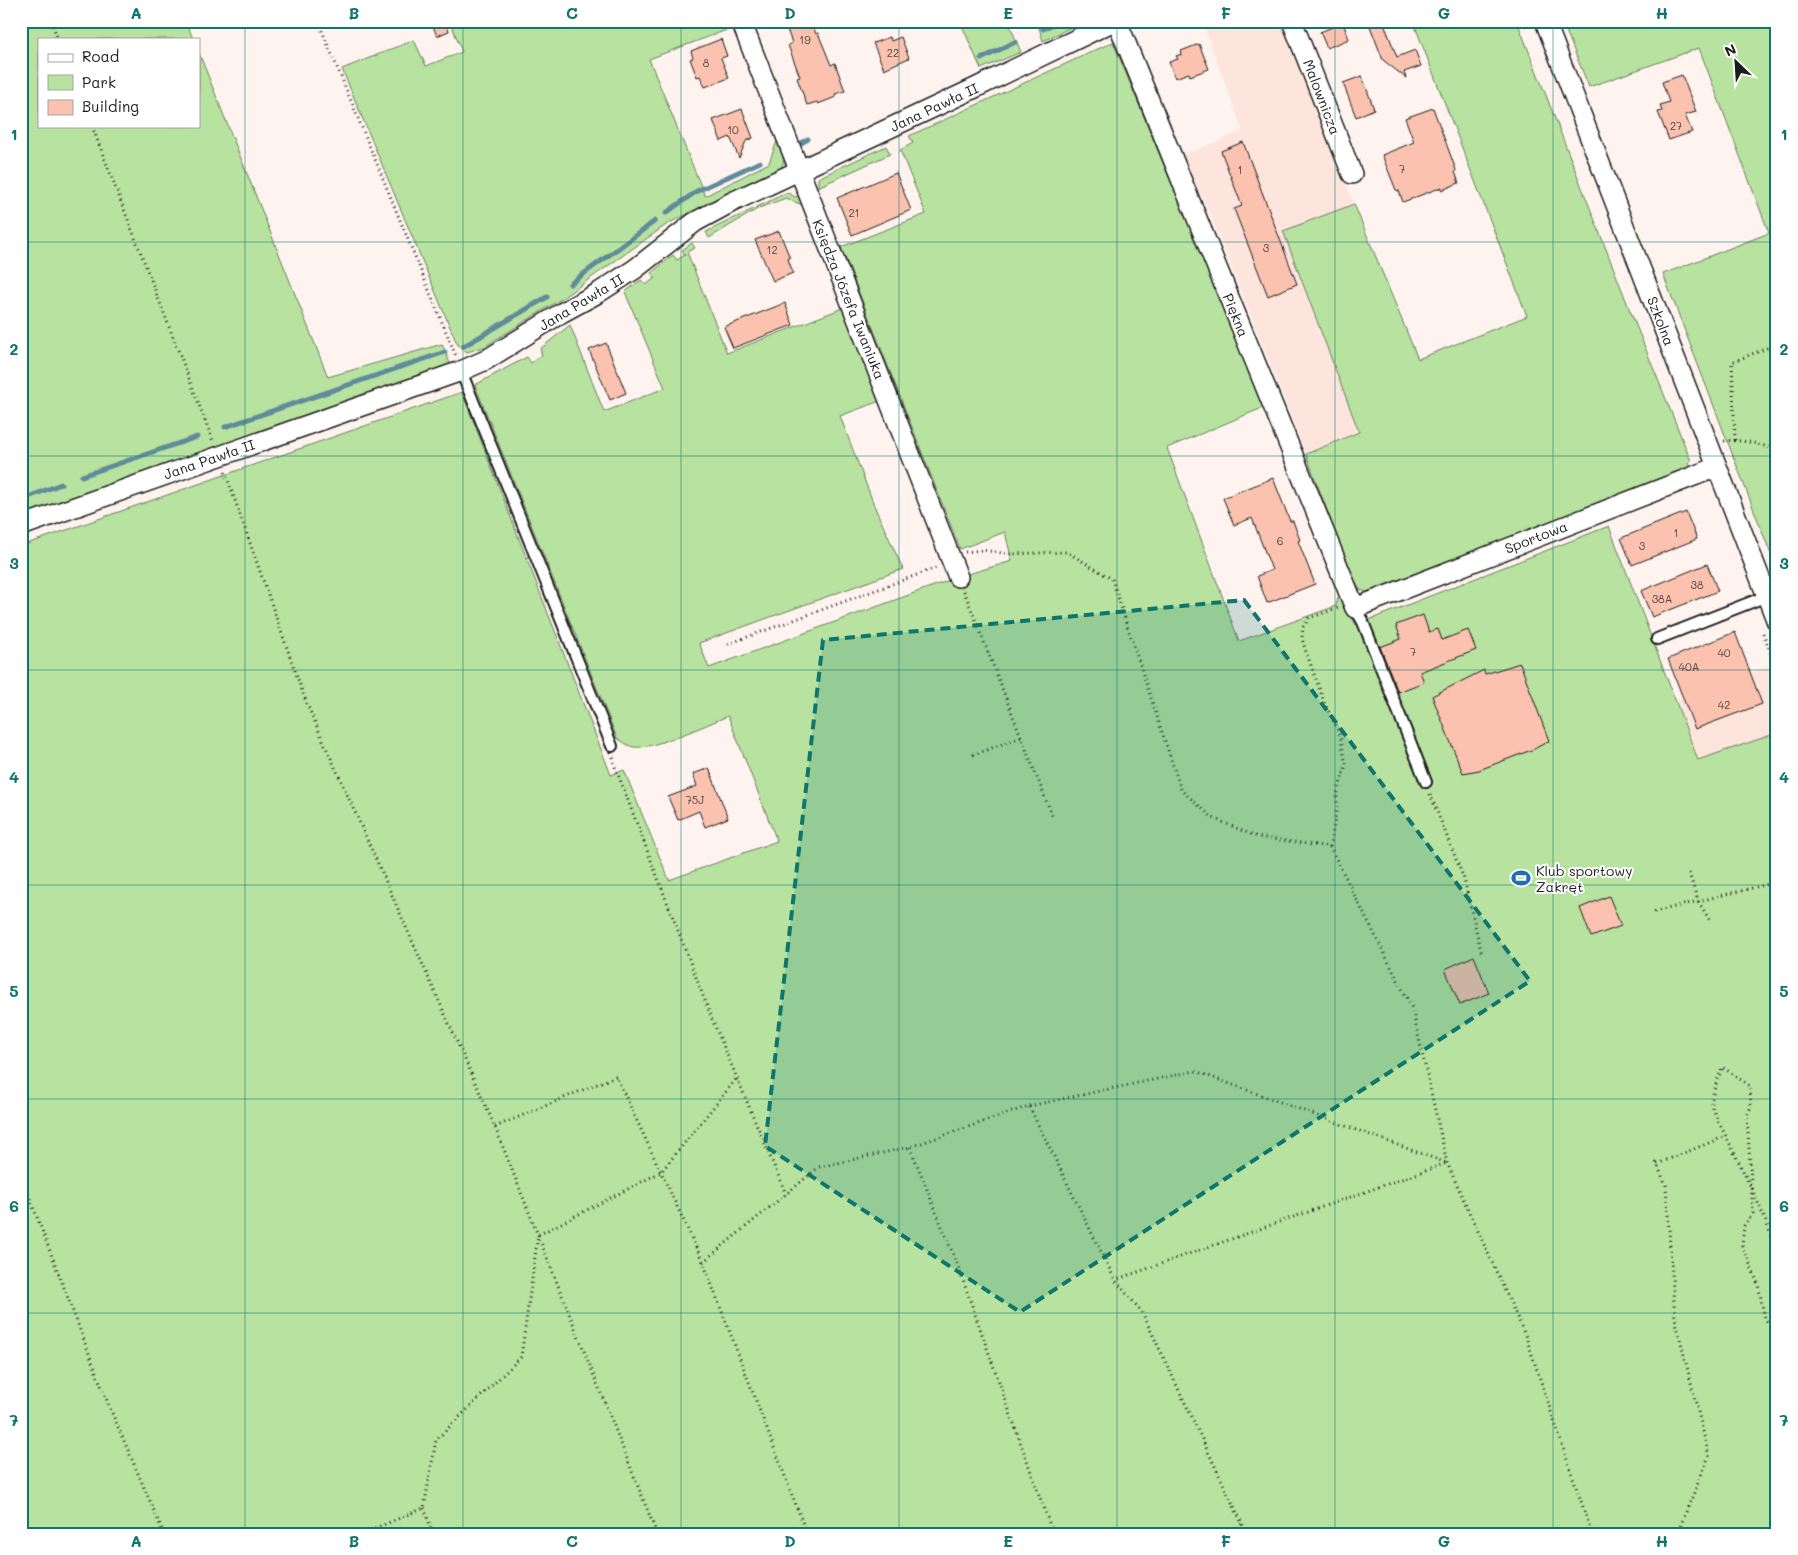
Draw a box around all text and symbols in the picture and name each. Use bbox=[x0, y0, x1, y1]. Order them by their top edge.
text: A bbox=[130, 2, 142, 23]
text: B bbox=[349, 2, 359, 23]
text: C bbox=[566, 2, 578, 23]
text: D bbox=[784, 2, 796, 23]
text: E bbox=[1003, 2, 1013, 23]
text: F bbox=[1221, 2, 1231, 23]
text: G bbox=[1438, 2, 1450, 23]
text: H bbox=[1656, 2, 1668, 23]
house number: 19 bbox=[799, 32, 811, 47]
legend bbox=[38, 38, 200, 128]
north arrow bbox=[1710, 38, 1760, 88]
text: N bbox=[1721, 39, 1739, 61]
house number: 22 bbox=[887, 45, 899, 60]
text: Road bbox=[82, 46, 119, 66]
house number: 8 bbox=[703, 55, 710, 70]
street label: Malownicza bbox=[1299, 57, 1345, 137]
text: Park bbox=[82, 72, 116, 92]
street label: Jana Pawła II bbox=[887, 78, 981, 136]
text: Building bbox=[82, 96, 139, 116]
house number: 27 bbox=[1670, 118, 1682, 133]
house number: 10 bbox=[727, 122, 739, 137]
text: 1 bbox=[10, 123, 18, 144]
text: 1 bbox=[1780, 123, 1788, 144]
house number: 7 bbox=[1399, 161, 1405, 176]
house number: 1 bbox=[1238, 162, 1242, 177]
house number: 21 bbox=[848, 205, 860, 220]
street label: Księdza Józefa Iwaniuka bbox=[808, 216, 890, 382]
house number: 3 bbox=[1263, 240, 1270, 255]
house number: 12 bbox=[766, 242, 778, 257]
street label: Jana Pawła II bbox=[535, 269, 627, 335]
street label: Piękna bbox=[1219, 290, 1253, 340]
street label: Szkolna bbox=[1643, 294, 1679, 348]
text: 2 bbox=[10, 338, 19, 359]
text: 2 bbox=[1780, 338, 1789, 359]
street label: Jana Pawła II bbox=[161, 434, 257, 484]
street label: Sportowa bbox=[1502, 516, 1570, 558]
house number: 1 bbox=[1674, 525, 1678, 540]
house number: 6 bbox=[1277, 533, 1283, 548]
house number: 3 bbox=[1639, 538, 1646, 553]
text: 3 bbox=[9, 552, 19, 573]
text: 3 bbox=[1779, 552, 1789, 573]
house number: 38 bbox=[1690, 577, 1704, 592]
house number: 38A bbox=[1652, 591, 1672, 606]
house number: 7 bbox=[1410, 644, 1416, 659]
house number: 40 bbox=[1717, 645, 1731, 660]
house number: 40A bbox=[1679, 659, 1699, 674]
house number: 42 bbox=[1718, 697, 1730, 712]
text: 4 bbox=[9, 766, 19, 787]
text: 4 bbox=[1779, 766, 1789, 787]
house number: 75J bbox=[686, 792, 704, 807]
place label: Klub sportowy Zakręt bbox=[1536, 861, 1632, 896]
sports icon: Klub sportowy Zakręt bbox=[1510, 867, 1532, 889]
text: 5 bbox=[9, 980, 19, 1001]
text: 5 bbox=[1779, 980, 1789, 1001]
text: 6 bbox=[9, 1195, 19, 1216]
text: 6 bbox=[1779, 1195, 1789, 1216]
text: 7 bbox=[10, 1409, 19, 1430]
text: 7 bbox=[1780, 1409, 1789, 1430]
text: A bbox=[130, 1530, 142, 1551]
text: B bbox=[349, 1530, 359, 1551]
text: C bbox=[566, 1530, 578, 1551]
text: D bbox=[784, 1530, 796, 1551]
text: E bbox=[1003, 1530, 1013, 1551]
text: F bbox=[1221, 1530, 1231, 1551]
text: G bbox=[1438, 1530, 1450, 1551]
text: H bbox=[1656, 1530, 1668, 1551]

